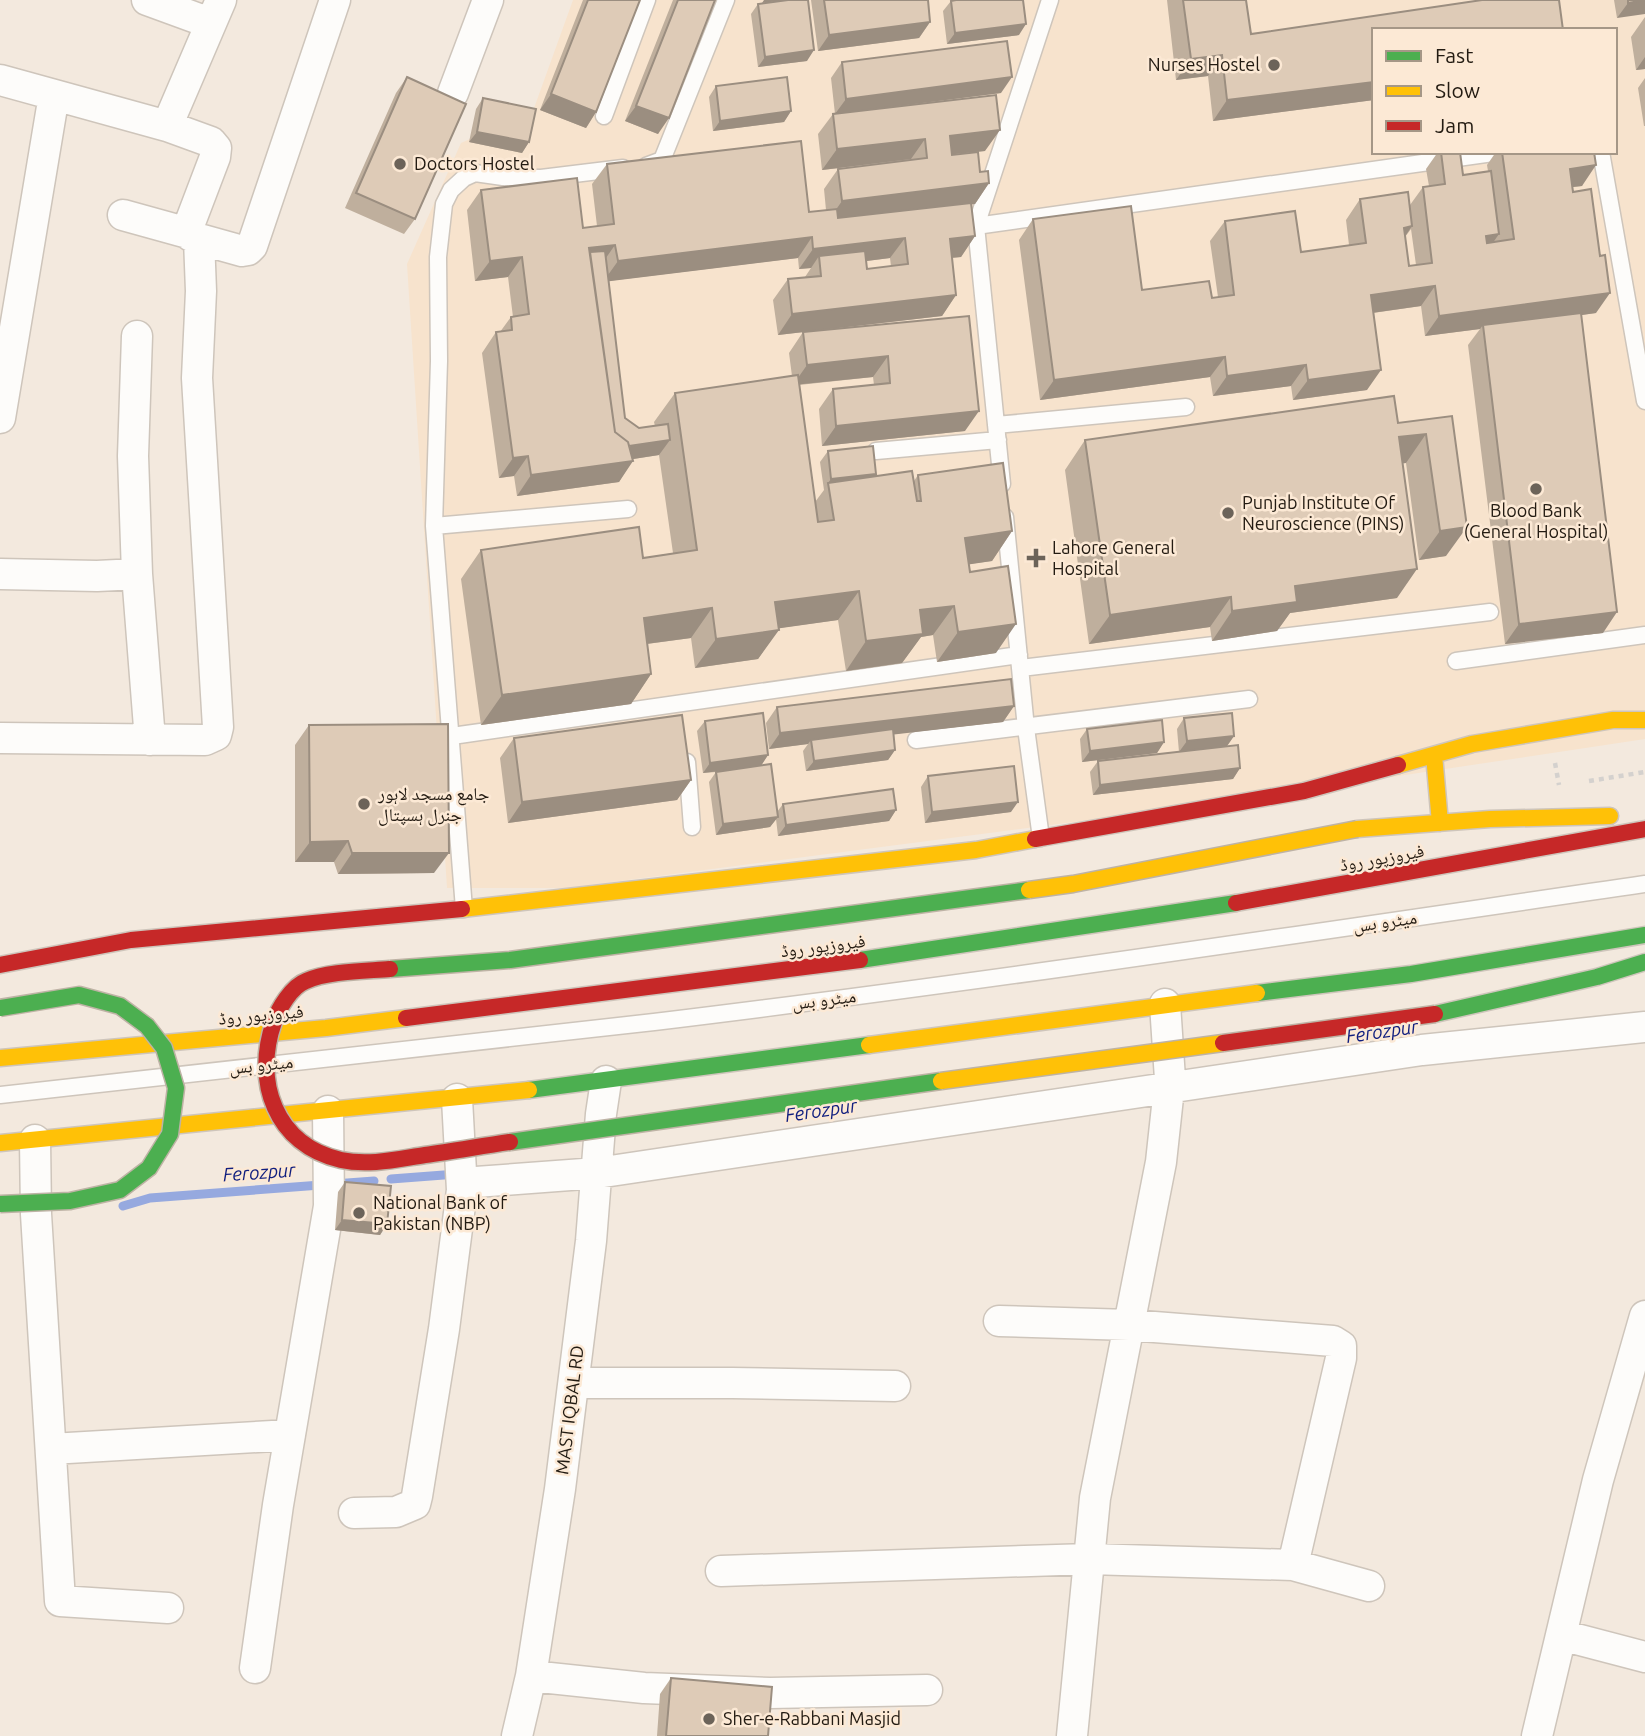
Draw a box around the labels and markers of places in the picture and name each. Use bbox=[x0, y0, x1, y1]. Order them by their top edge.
place label: Nurses Hostel bbox=[1148, 54, 1260, 74]
marker: Nurses Hostel bbox=[1266, 57, 1282, 73]
place label: Doctors Hostel bbox=[414, 153, 535, 173]
marker: Doctors Hostel bbox=[392, 156, 408, 172]
marker: Blood Bank (General Hospital) bbox=[1528, 481, 1544, 497]
place label: Punjab Institute Of Neuroscience (PINS) bbox=[1242, 492, 1405, 534]
place label: Blood Bank (General Hospital) bbox=[1464, 500, 1608, 542]
marker: Punjab Institute Of Neuroscience (PINS) bbox=[1220, 505, 1236, 521]
place label: Lahore General Hospital bbox=[1052, 537, 1175, 578]
marker: Lahore General Hospital bbox=[1026, 548, 1046, 568]
place label: جامع مسجد لاہور جنرل ہسپتال bbox=[377, 783, 489, 826]
marker: جامع مسجد لاہور جنرل ہسپتال bbox=[356, 796, 372, 812]
place label: National Bank of Pakistan (NBP) bbox=[373, 1192, 507, 1234]
marker: National Bank of Pakistan (NBP) bbox=[351, 1205, 367, 1221]
place label: Sher-e-Rabbani Masjid bbox=[723, 1708, 901, 1728]
marker: Sher-e-Rabbani Masjid bbox=[701, 1711, 717, 1727]

